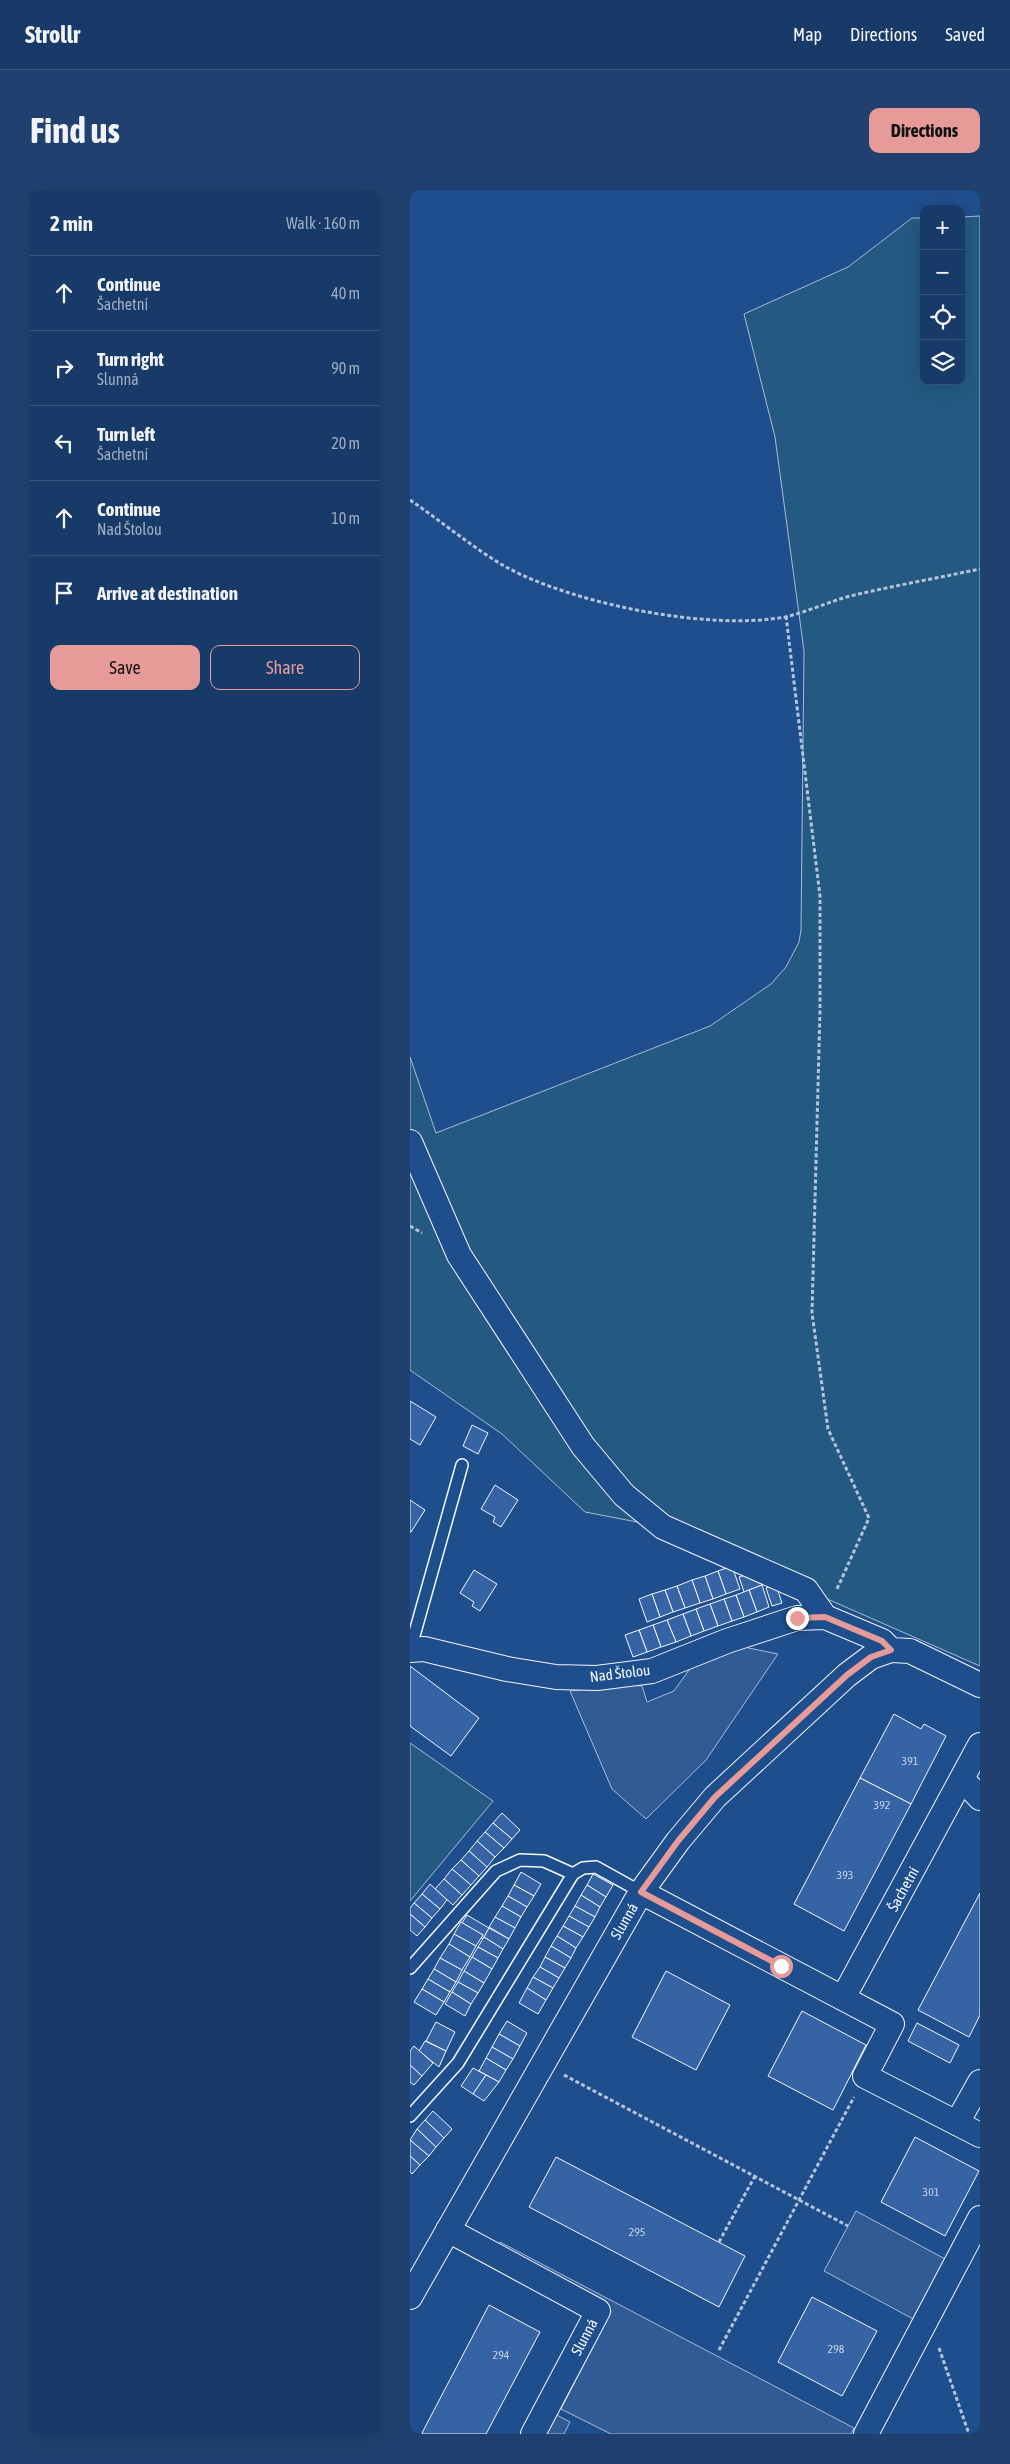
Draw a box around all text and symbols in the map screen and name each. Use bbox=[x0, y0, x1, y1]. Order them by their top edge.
text: Strollr bbox=[25, 21, 80, 48]
text: Map bbox=[793, 24, 822, 45]
text: Directions bbox=[850, 24, 917, 45]
text: Saved bbox=[945, 24, 985, 45]
button: Directions bbox=[869, 108, 980, 153]
text: Find us bbox=[30, 110, 120, 150]
map controls bbox=[920, 205, 965, 385]
button: + bbox=[920, 205, 965, 250]
text: 2 min bbox=[50, 211, 93, 235]
text: Walk · 160 m bbox=[286, 214, 360, 232]
button: − bbox=[920, 250, 965, 295]
text: Continue bbox=[97, 273, 161, 295]
icon: ahead bbox=[50, 279, 78, 307]
text: 40 m bbox=[331, 284, 360, 302]
text: Šachetní bbox=[97, 295, 148, 313]
button: locate bbox=[920, 295, 965, 340]
button: layers bbox=[920, 340, 965, 385]
text: Turn right bbox=[97, 348, 164, 370]
icon: right bbox=[50, 354, 78, 382]
text: 90 m bbox=[331, 359, 360, 377]
text: Slunná bbox=[97, 370, 139, 388]
text: Turn left bbox=[97, 423, 155, 445]
icon: left bbox=[50, 429, 78, 457]
text: 20 m bbox=[331, 434, 360, 452]
text: Šachetní bbox=[97, 445, 148, 463]
text: Continue bbox=[97, 498, 161, 520]
icon: ahead bbox=[50, 504, 78, 532]
text: 10 m bbox=[331, 509, 360, 527]
text: Nad Štolou bbox=[97, 520, 162, 538]
icon: arrive bbox=[50, 579, 78, 607]
text: Arrive at destination bbox=[97, 582, 238, 604]
button: Save bbox=[50, 645, 200, 690]
button: Share bbox=[210, 645, 360, 690]
route end bbox=[786, 1607, 809, 1630]
street label: Nad Štolou bbox=[589, 1661, 651, 1685]
house number: 391 bbox=[902, 1754, 919, 1768]
house number: 392 bbox=[874, 1798, 890, 1812]
street label: Šachetní bbox=[884, 1863, 922, 1914]
house number: 393 bbox=[837, 1868, 853, 1882]
street label: Slunná bbox=[607, 1900, 641, 1942]
route start bbox=[770, 1955, 793, 1978]
house number: 301 bbox=[923, 2185, 940, 2199]
house number: 295 bbox=[629, 2225, 645, 2239]
street label: Slunná bbox=[567, 2316, 601, 2358]
house number: 298 bbox=[828, 2342, 845, 2356]
house number: 294 bbox=[493, 2348, 510, 2362]

